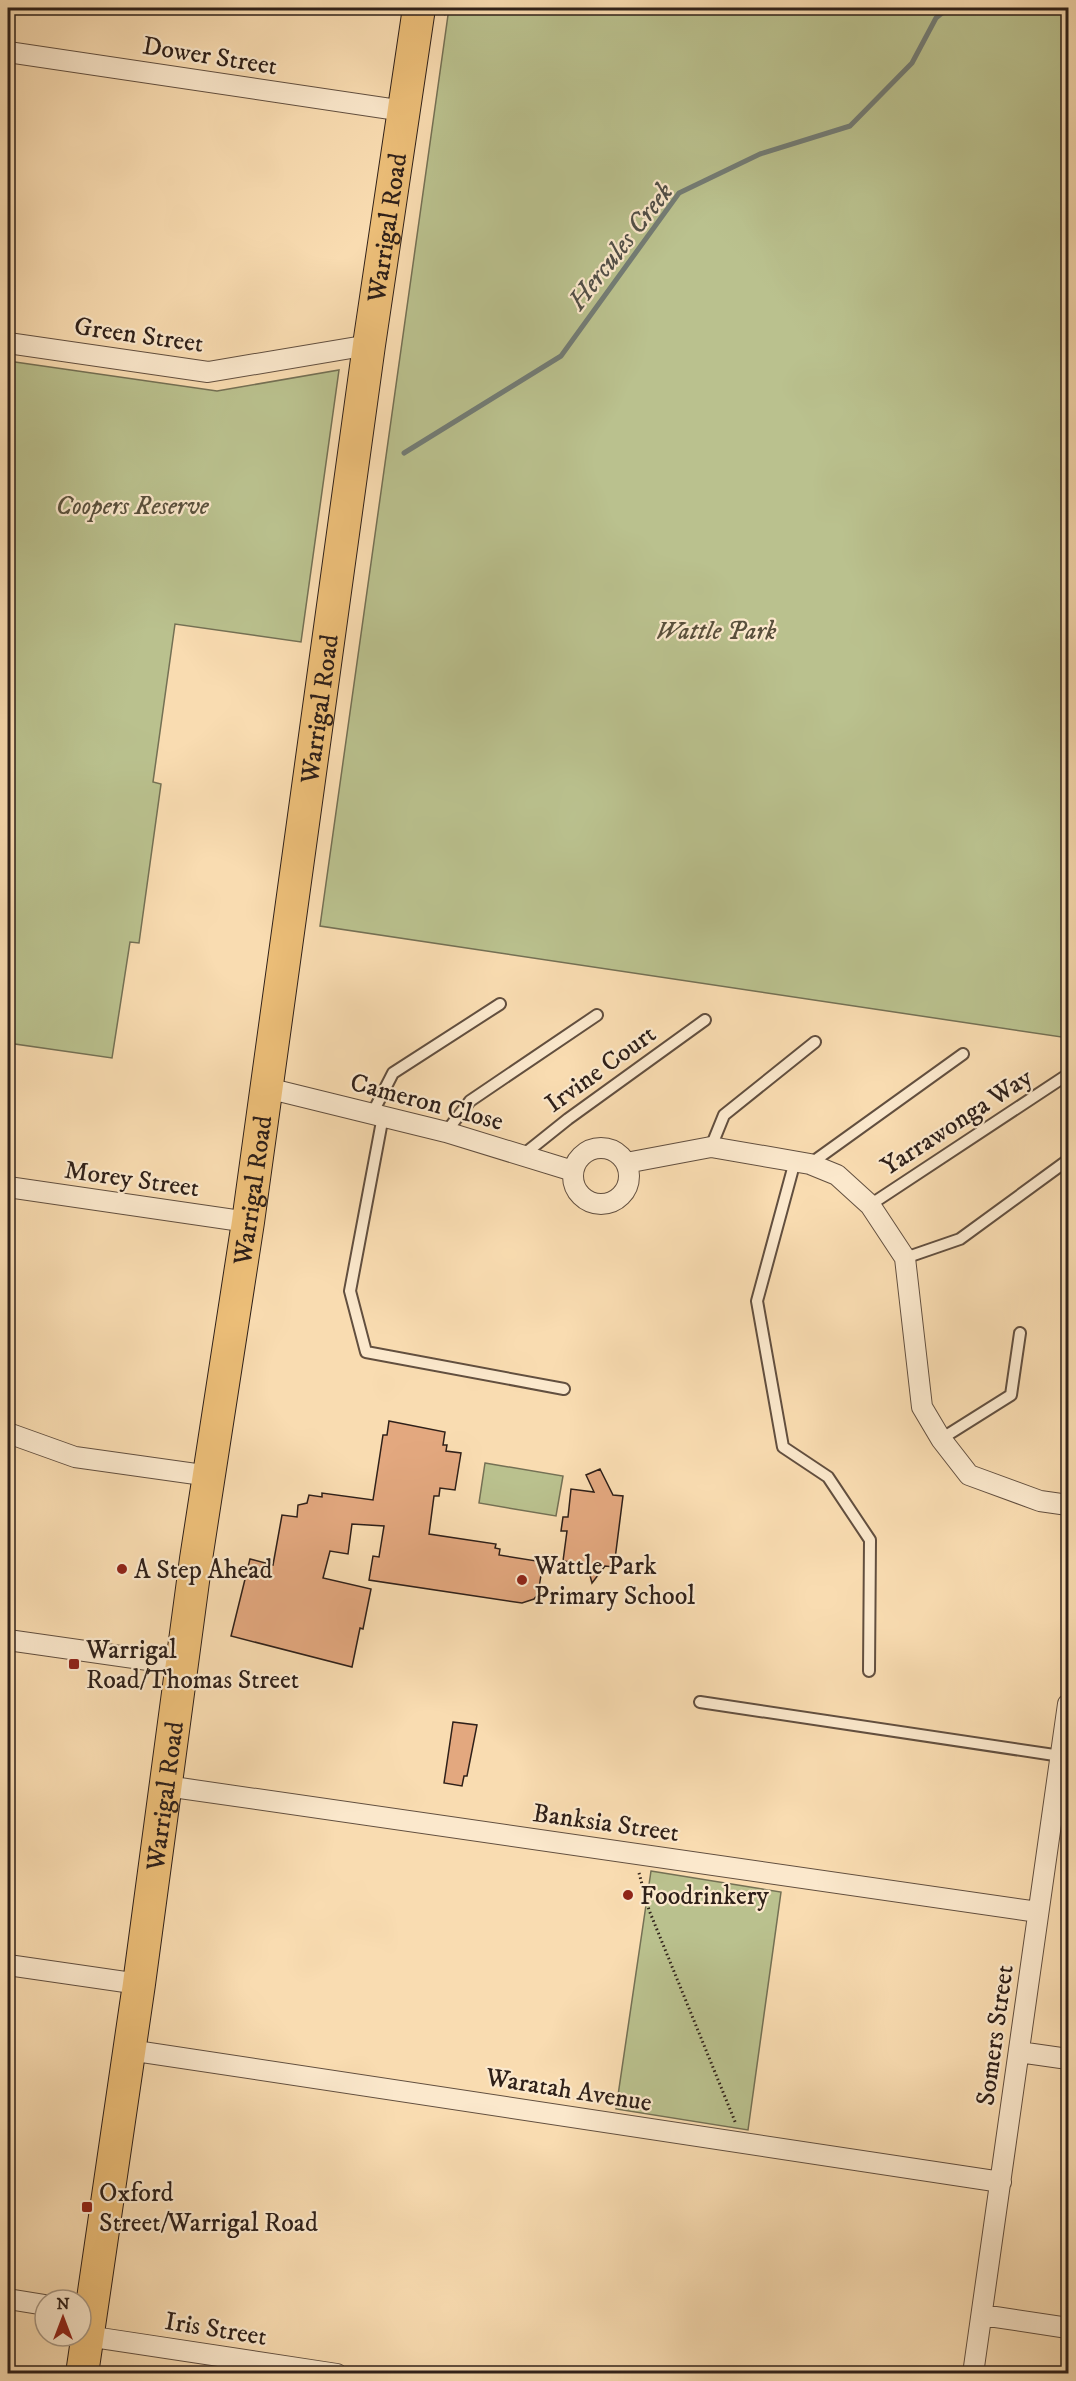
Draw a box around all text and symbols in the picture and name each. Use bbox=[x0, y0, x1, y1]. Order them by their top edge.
street label: Dower Street bbox=[140, 30, 280, 83]
street label: Warrigal Road bbox=[360, 151, 415, 306]
water label: Hercules Creek bbox=[560, 176, 682, 318]
street label: Green Street bbox=[72, 310, 205, 361]
park label: Coopers Reserve bbox=[55, 490, 210, 523]
park label: Wattle Park bbox=[656, 615, 777, 648]
street label: Warrigal Road bbox=[294, 632, 347, 787]
street label: Irvine Court bbox=[539, 1018, 663, 1121]
street label: Yarrawonga Way bbox=[875, 1061, 1039, 1183]
street label: Cameron Close bbox=[346, 1066, 507, 1139]
street label: Warrigal Road bbox=[226, 1114, 280, 1268]
street label: Morey Street bbox=[62, 1154, 201, 1205]
place label: Wattle Park Primary School bbox=[533, 1550, 695, 1613]
place label: A Step Ahead bbox=[134, 1554, 272, 1587]
marker: A Step Ahead bbox=[115, 1562, 129, 1576]
marker: Wattle Park Primary School bbox=[515, 1573, 529, 1587]
place label: Warrigal Road/Thomas Street bbox=[85, 1634, 299, 1697]
marker: Warrigal Road/Thomas Street bbox=[67, 1657, 81, 1671]
street label: Warrigal Road bbox=[139, 1719, 192, 1874]
street label: Banksia Street bbox=[530, 1797, 681, 1850]
place label: Foodrinkery bbox=[640, 1880, 769, 1913]
marker: Foodrinkery bbox=[621, 1888, 635, 1902]
street label: Somers Street bbox=[969, 1963, 1022, 2108]
street label: Waratah Avenue bbox=[482, 2061, 654, 2120]
place label: Oxford Street/Warrigal Road bbox=[99, 2177, 318, 2240]
marker: Oxford Street/Warrigal Road bbox=[80, 2200, 94, 2214]
north arrow bbox=[33, 2288, 93, 2348]
text: N bbox=[56, 2294, 70, 2314]
street label: Iris Street bbox=[162, 2305, 269, 2354]

